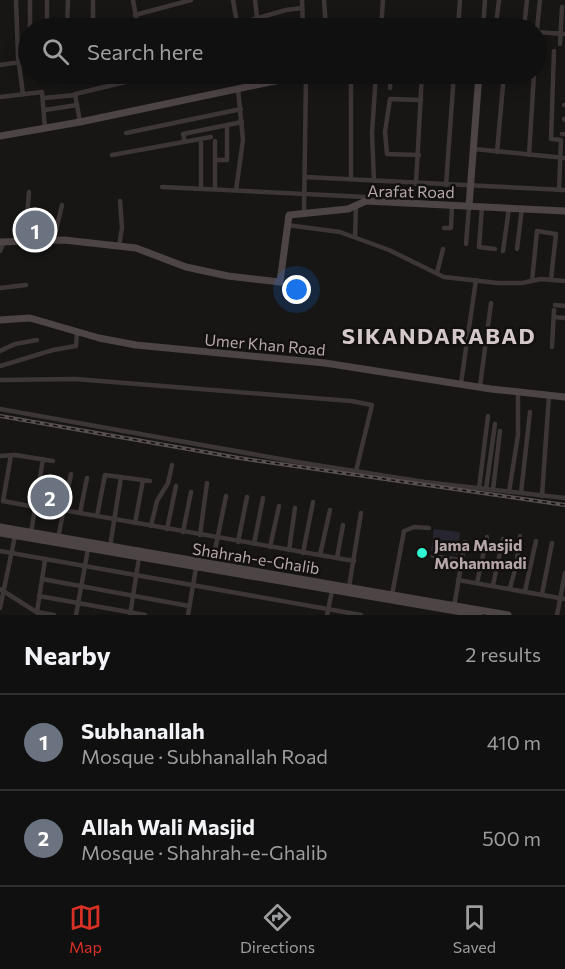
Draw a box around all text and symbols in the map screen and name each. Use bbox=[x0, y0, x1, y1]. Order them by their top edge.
search box bbox=[18, 18, 547, 84]
icon: search bbox=[39, 35, 72, 68]
text: Search here bbox=[87, 38, 203, 65]
street label: Arafat Road bbox=[367, 181, 455, 201]
pin: 1 bbox=[15, 208, 54, 252]
your location bbox=[282, 275, 311, 304]
district label: SIKANDARABAD bbox=[342, 322, 536, 349]
street label: Umer Khan Road bbox=[204, 329, 326, 359]
pin: 2 bbox=[31, 474, 70, 520]
place label: Jama Masjid Mohammadi bbox=[434, 535, 527, 572]
street label: Shahrah-e-Ghalib bbox=[191, 539, 321, 577]
marker: Jama Masjid Mohammadi bbox=[415, 546, 429, 560]
text: Nearby bbox=[24, 639, 111, 670]
text: 2 results bbox=[465, 642, 541, 666]
text: Subhanallah bbox=[81, 717, 205, 744]
text: 1 bbox=[39, 730, 48, 754]
text: 410 m bbox=[487, 730, 541, 754]
text: Mosque · Subhanallah Road bbox=[81, 744, 328, 768]
text: Allah Wali Masjid bbox=[81, 813, 255, 840]
text: 2 bbox=[38, 826, 49, 850]
text: 500 m bbox=[482, 826, 541, 850]
text: Mosque · Shahrah-e-Ghalib bbox=[81, 840, 328, 864]
tab: Map bbox=[69, 901, 102, 956]
tab: Directions bbox=[240, 901, 315, 956]
tab: Saved bbox=[453, 901, 496, 956]

